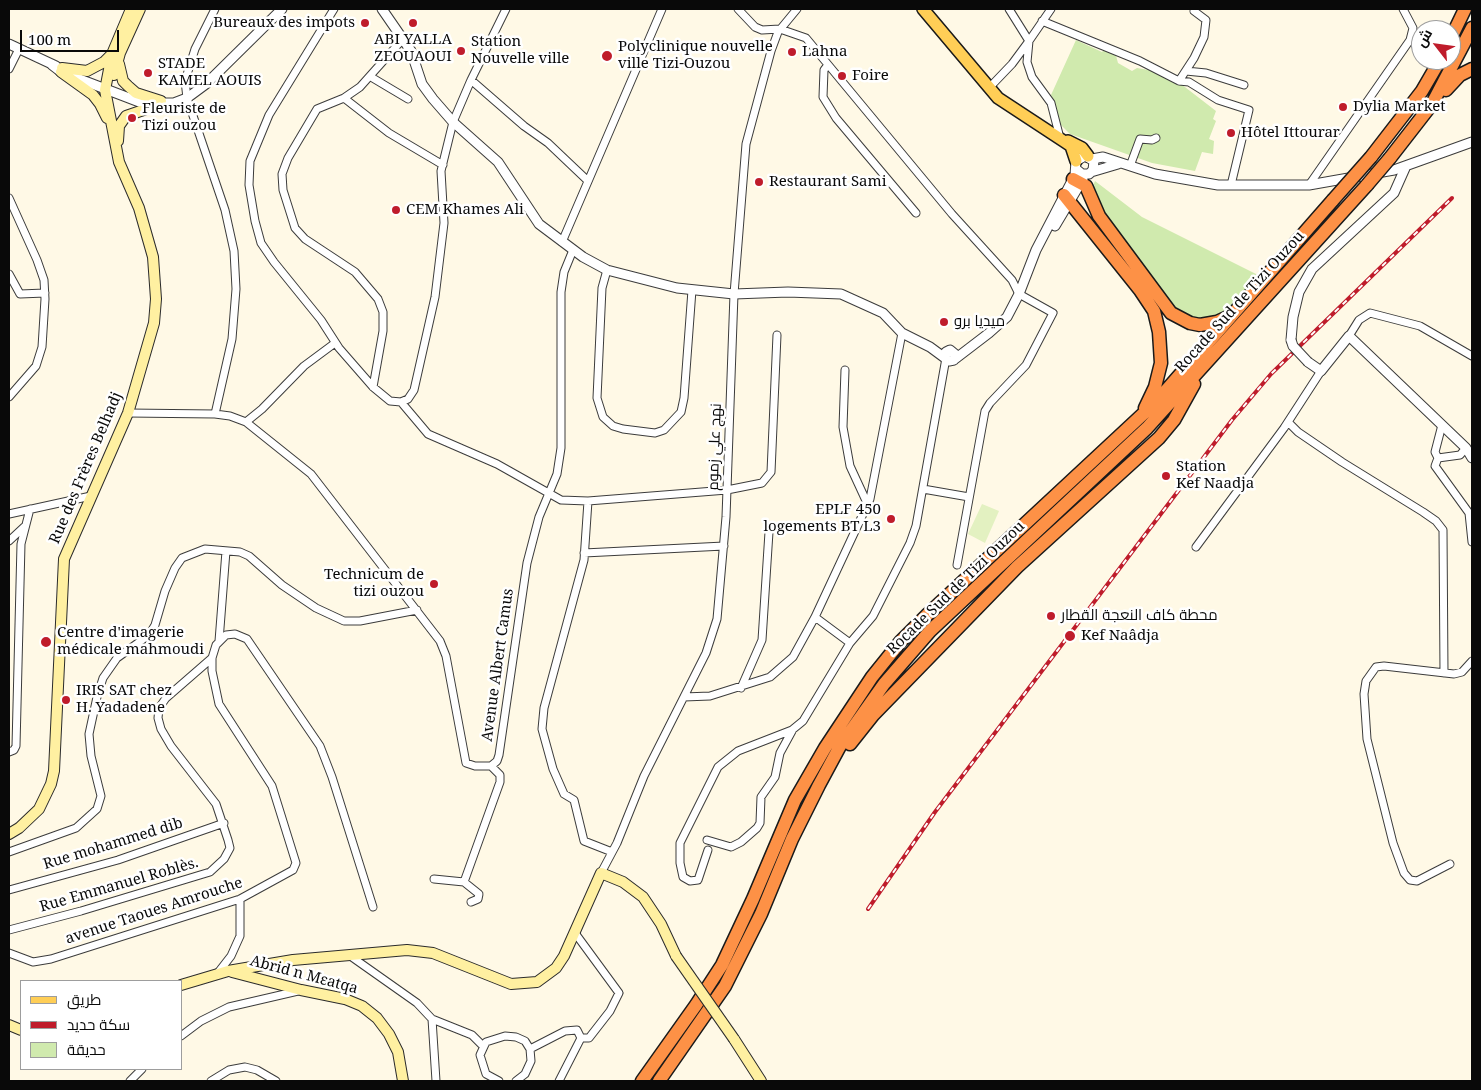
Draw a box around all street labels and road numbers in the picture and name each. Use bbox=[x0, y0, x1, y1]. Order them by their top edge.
street label: Rocade Sud de Tizi Ouzou bbox=[1172, 228, 1308, 376]
street label: Rue des Frères Belhadj bbox=[46, 389, 126, 547]
street label: نهج علي زموم bbox=[704, 403, 726, 491]
street label: Rocade Sud de Tizi Ouzou bbox=[883, 518, 1029, 658]
street label: Avenue Albert Camus bbox=[478, 587, 518, 743]
street label: Rue mohammed dib bbox=[41, 814, 185, 874]
street label: Rue Emmanuel Roblès. bbox=[38, 854, 200, 916]
street label: avenue Taoues Amrouche bbox=[63, 874, 245, 948]
street label: Abrid n Mɛatqa bbox=[248, 952, 360, 998]

